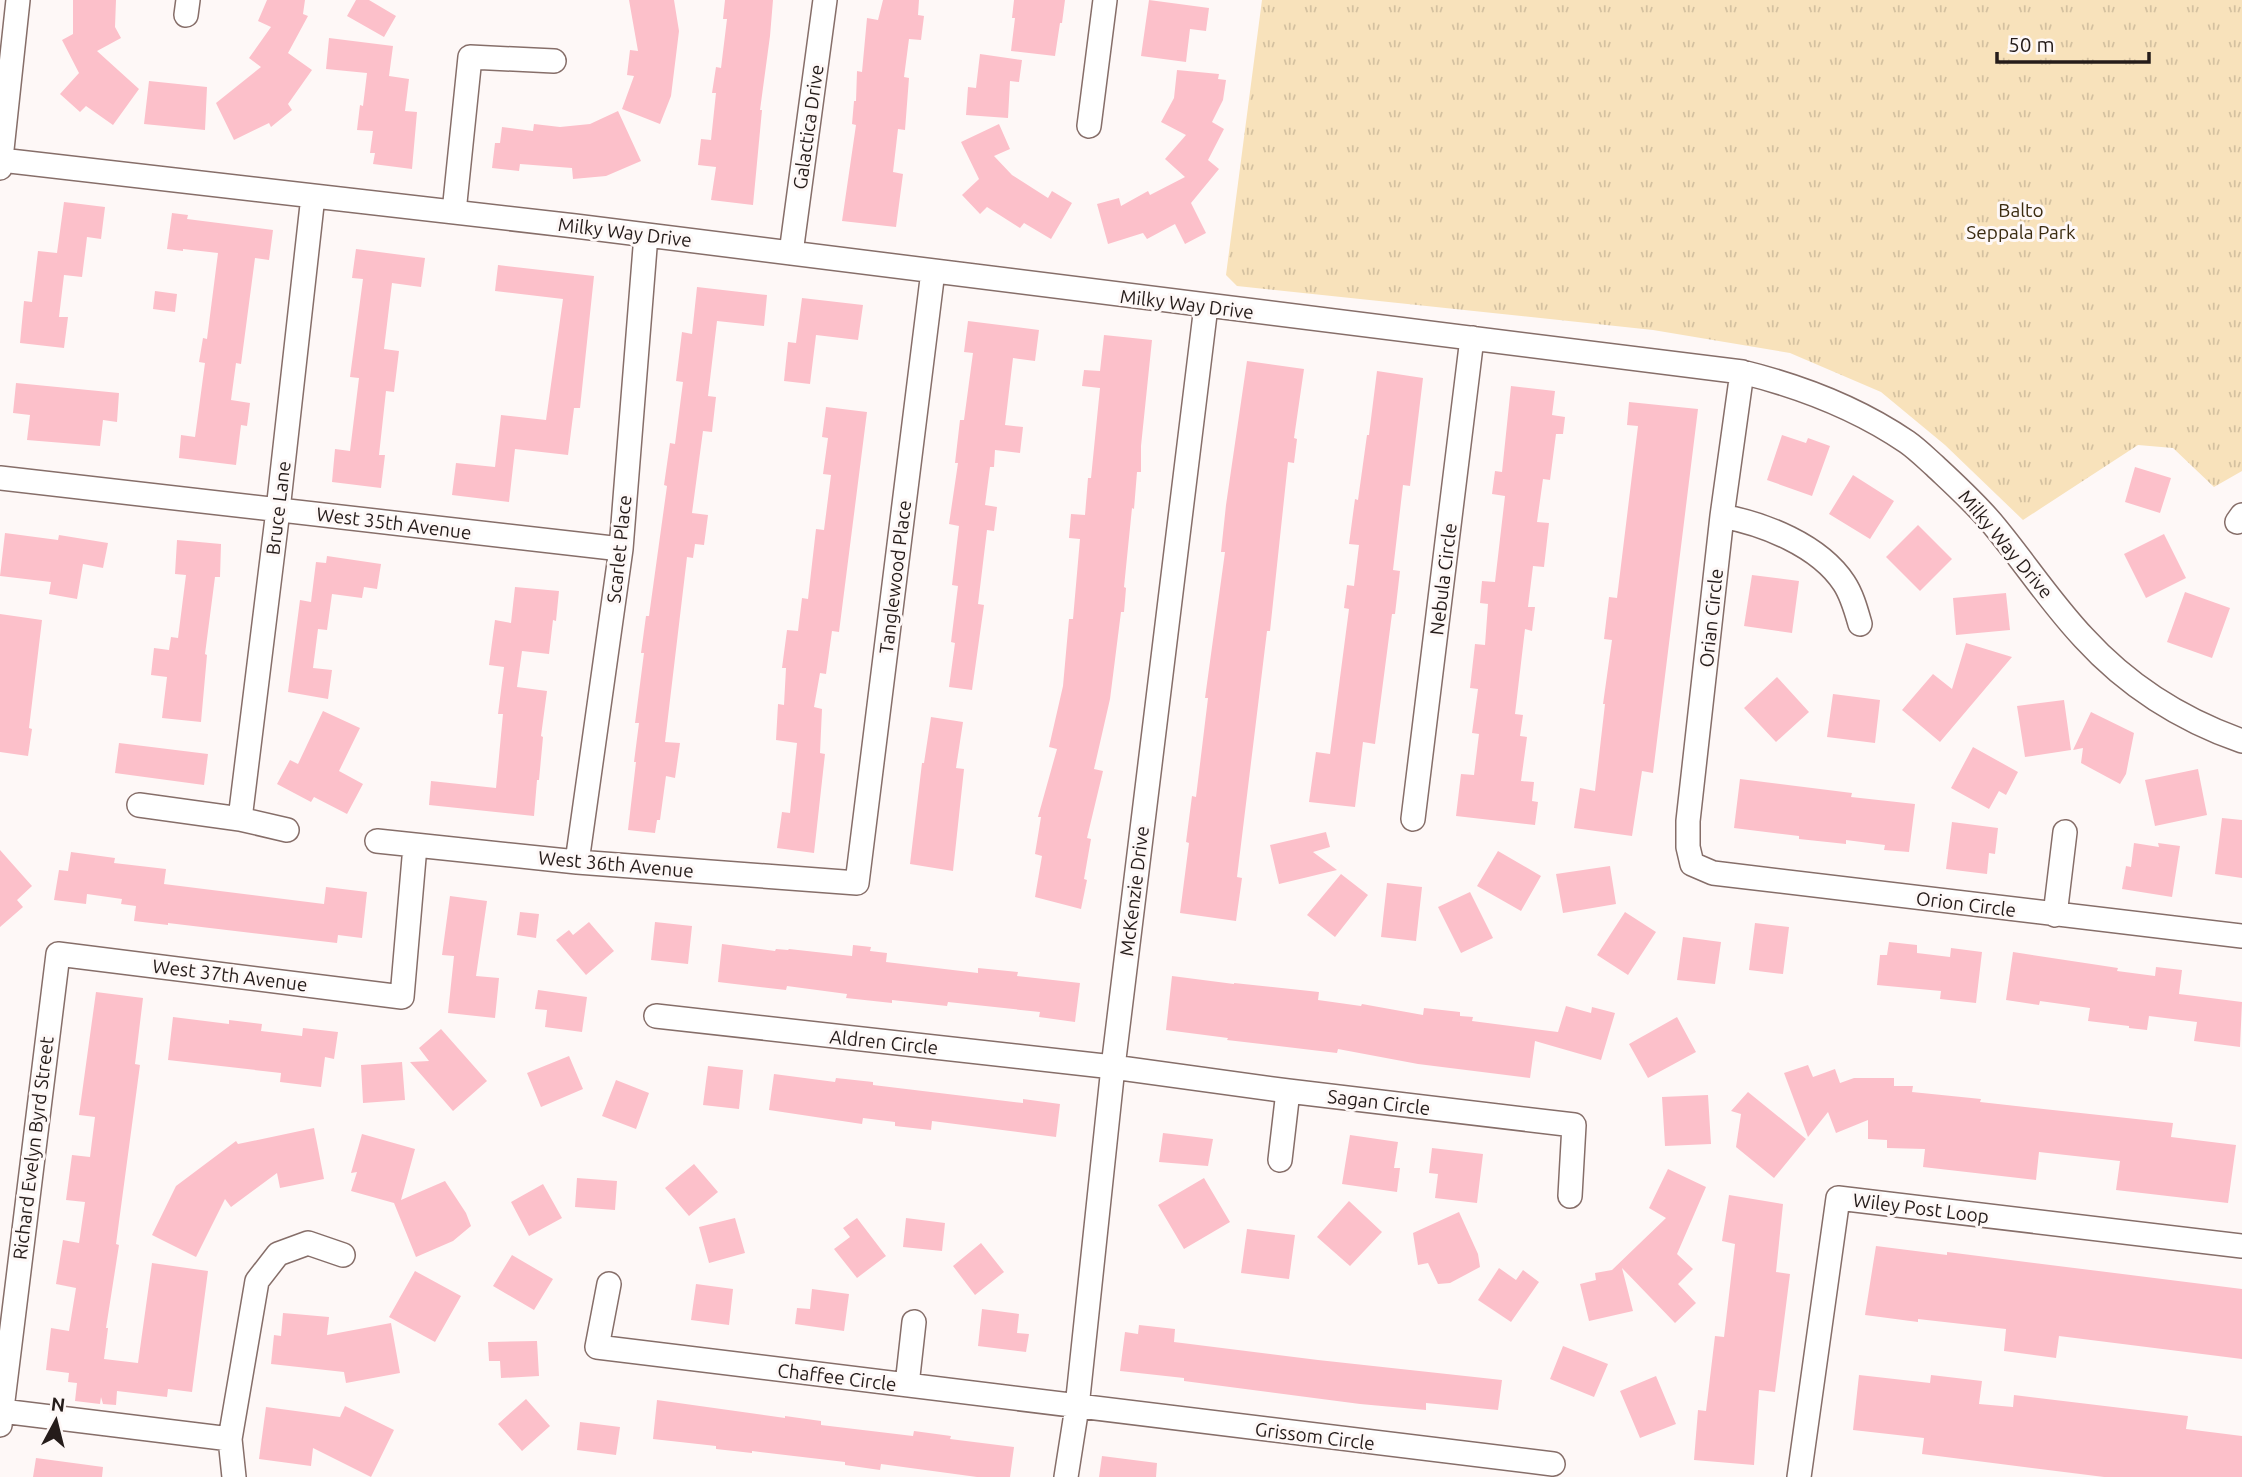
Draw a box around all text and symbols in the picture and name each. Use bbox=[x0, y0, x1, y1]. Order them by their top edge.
scale bar bbox=[1997, 21, 2149, 65]
text: 50 m bbox=[2008, 32, 2055, 56]
street label: Galactica Drive bbox=[788, 63, 828, 191]
park label: Balto Seppala Park bbox=[1966, 199, 2076, 243]
street label: Milky Way Drive bbox=[557, 213, 693, 251]
street label: Milky Way Drive bbox=[1119, 285, 1255, 323]
street label: Bruce Lane bbox=[261, 460, 295, 556]
street label: Milky Way Drive bbox=[1954, 485, 2058, 603]
street label: Scarlet Place bbox=[602, 494, 636, 604]
street label: Tanglewood Place bbox=[875, 499, 915, 655]
street label: West 35th Avenue bbox=[315, 503, 473, 543]
street label: Nebula Circle bbox=[1425, 522, 1461, 636]
street label: Orian Circle bbox=[1695, 567, 1727, 669]
street label: McKenzie Drive bbox=[1115, 825, 1153, 957]
street label: West 36th Avenue bbox=[537, 846, 695, 882]
street label: Orion Circle bbox=[1915, 887, 2017, 921]
street label: West 37th Avenue bbox=[151, 955, 309, 995]
street label: Aldren Circle bbox=[829, 1025, 939, 1059]
street label: Richard Evelyn Byrd Street bbox=[8, 1035, 58, 1261]
street label: Sagan Circle bbox=[1326, 1085, 1432, 1119]
street label: Wiley Post Loop bbox=[1852, 1189, 1990, 1227]
street label: Chaffee Circle bbox=[776, 1359, 898, 1395]
north arrow bbox=[21, 1386, 91, 1456]
text: N bbox=[50, 1392, 66, 1416]
street label: Grissom Circle bbox=[1254, 1418, 1376, 1454]

